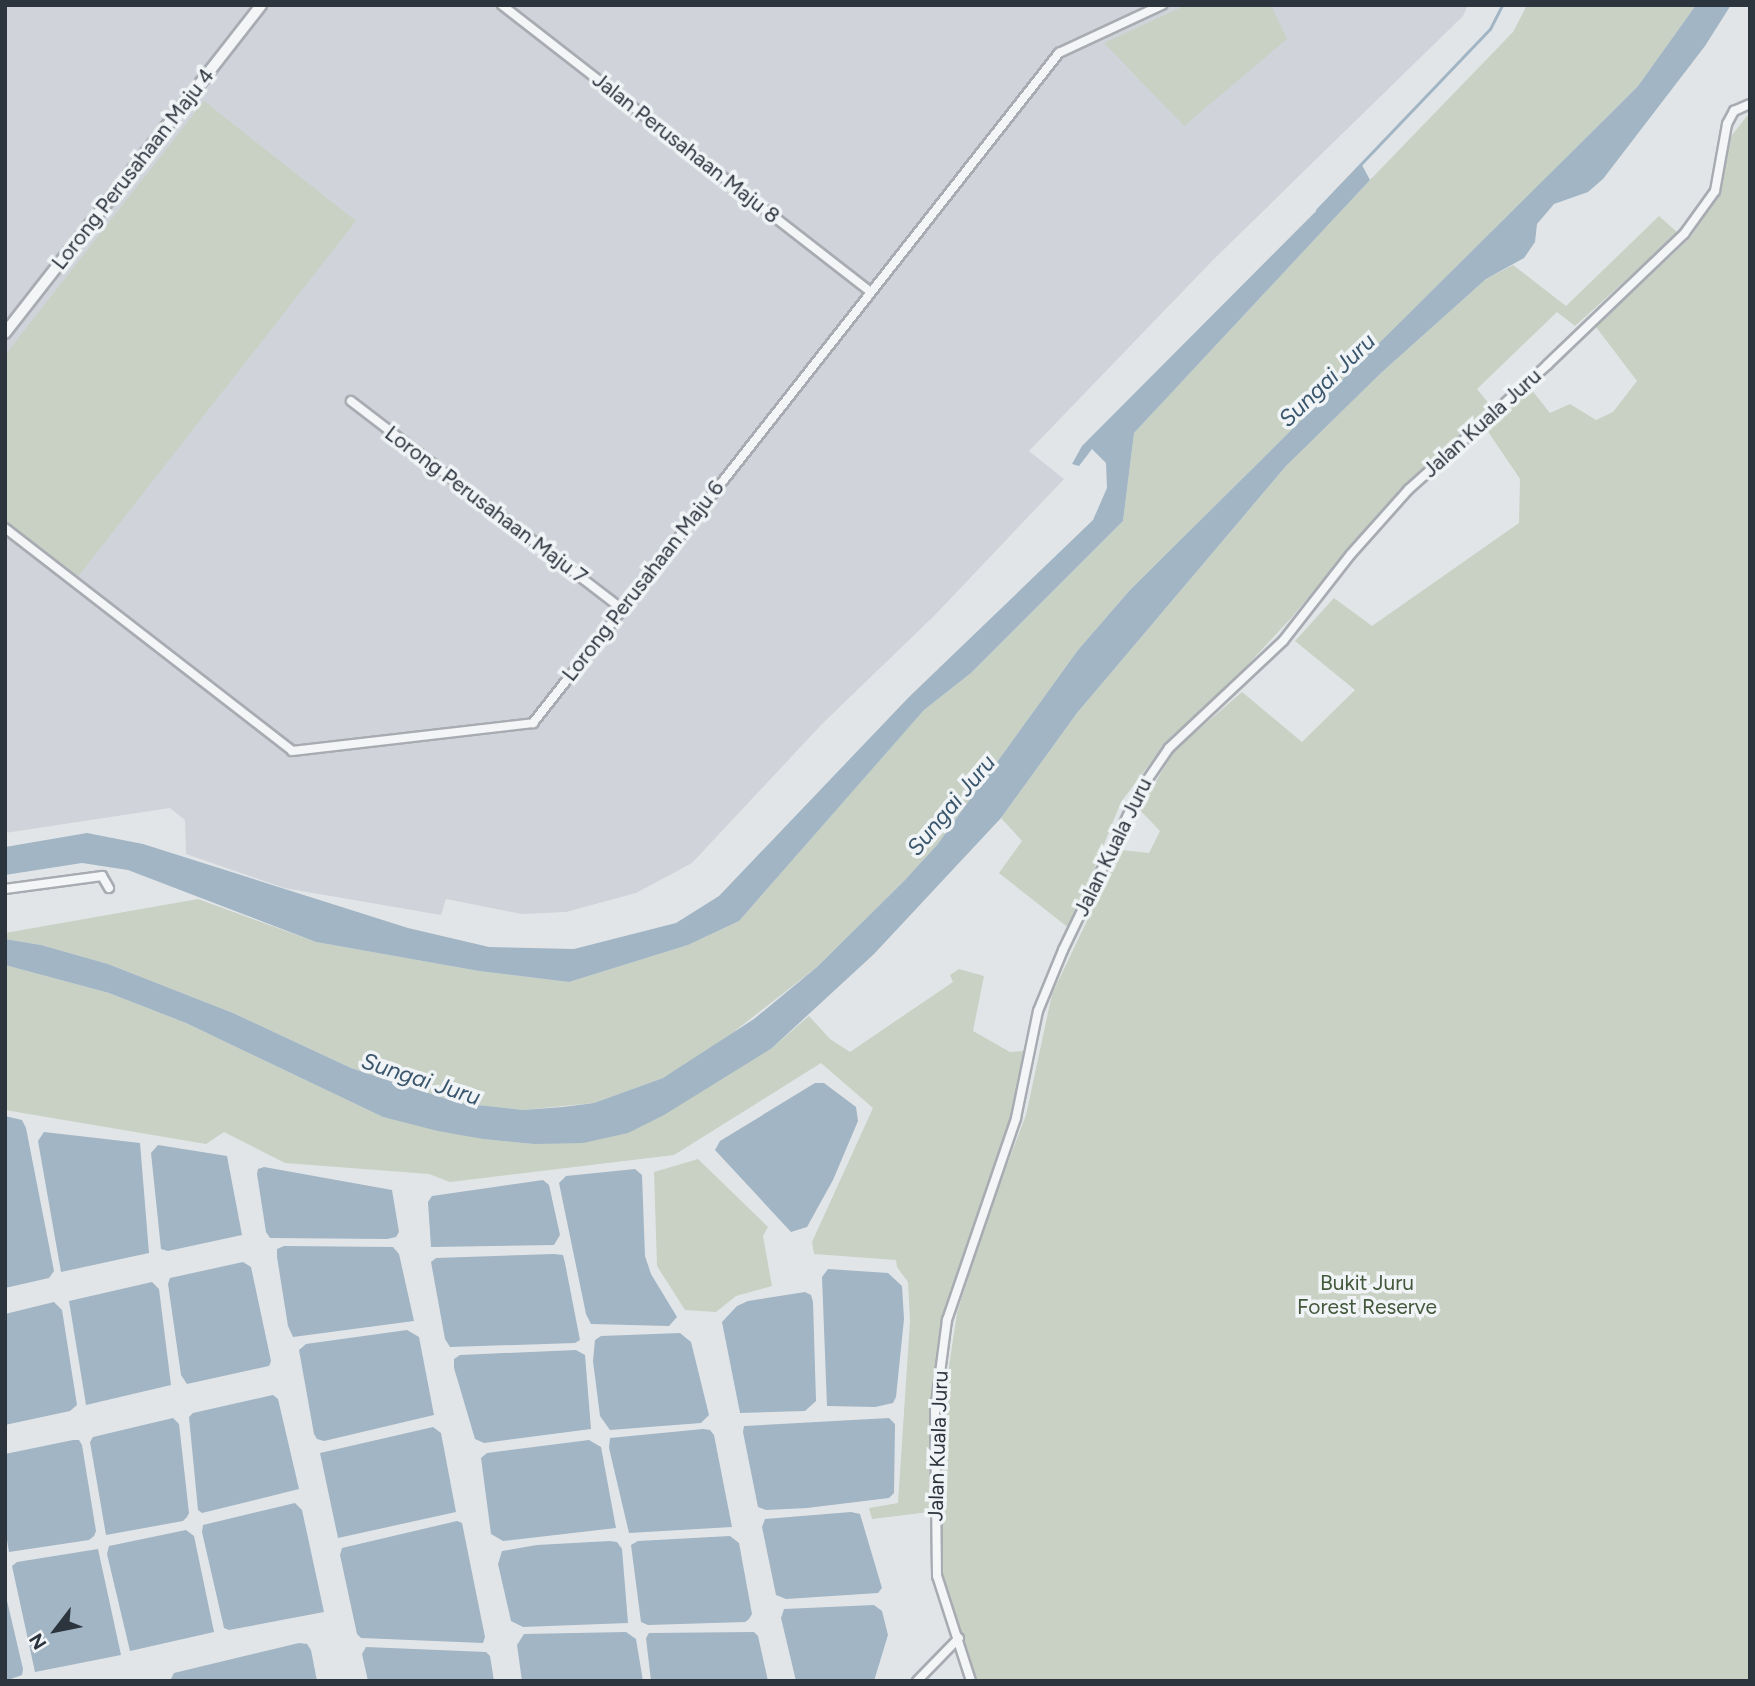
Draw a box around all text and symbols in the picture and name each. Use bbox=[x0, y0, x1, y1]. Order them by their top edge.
street label: Lorong Perusahaan Maju 4 bbox=[47, 63, 219, 275]
street label: Jalan Perusahaan Maju 8 bbox=[587, 67, 785, 229]
water label: Sungai Juru bbox=[1273, 327, 1381, 433]
street label: Jalan Kuala Juru bbox=[1418, 363, 1546, 483]
street label: Lorong Perusahaan Maju 7 bbox=[380, 421, 592, 589]
street label: Lorong Perusahaan Maju 6 bbox=[557, 476, 729, 686]
water label: Sungai Juru bbox=[901, 749, 1001, 861]
street label: Jalan Kuala Juru bbox=[1069, 774, 1157, 920]
water label: Sungai Juru bbox=[358, 1047, 484, 1111]
park label: Bukit Juru Forest Reserve bbox=[1297, 1270, 1437, 1320]
street label: Jalan Kuala Juru bbox=[923, 1370, 953, 1522]
north arrow bbox=[21, 1595, 91, 1665]
text: N bbox=[24, 1629, 51, 1654]

